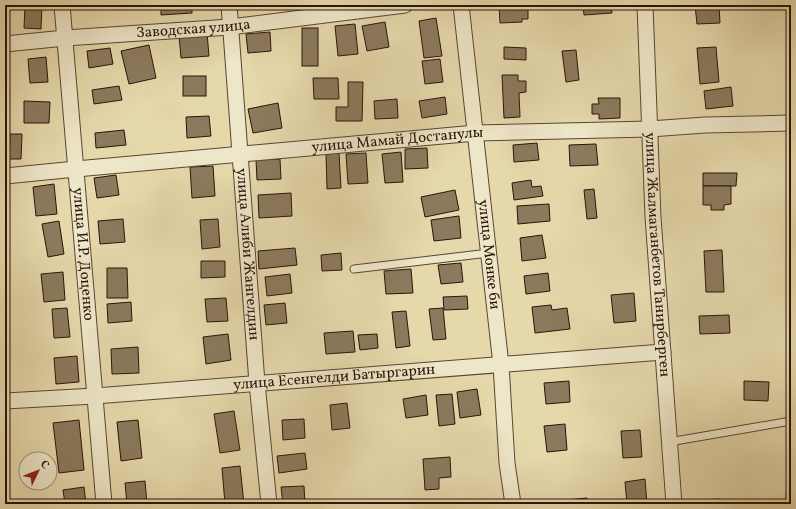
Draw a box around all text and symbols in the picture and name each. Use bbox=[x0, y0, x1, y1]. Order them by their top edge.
street label: Заводская улица bbox=[136, 14, 252, 44]
street label: улица Мамай Достанулы bbox=[311, 122, 484, 158]
street label: улица Жалмаганбетов Танирберген bbox=[639, 132, 675, 378]
street label: улица Алиби Жангелдин bbox=[231, 167, 264, 341]
street label: улица И.Р. Доценко bbox=[67, 187, 99, 322]
street label: улица Монке би bbox=[472, 198, 505, 311]
street label: улица Есенгелди Батыргарин bbox=[232, 359, 436, 396]
north arrow bbox=[18, 451, 58, 491]
text: С bbox=[36, 457, 52, 473]

